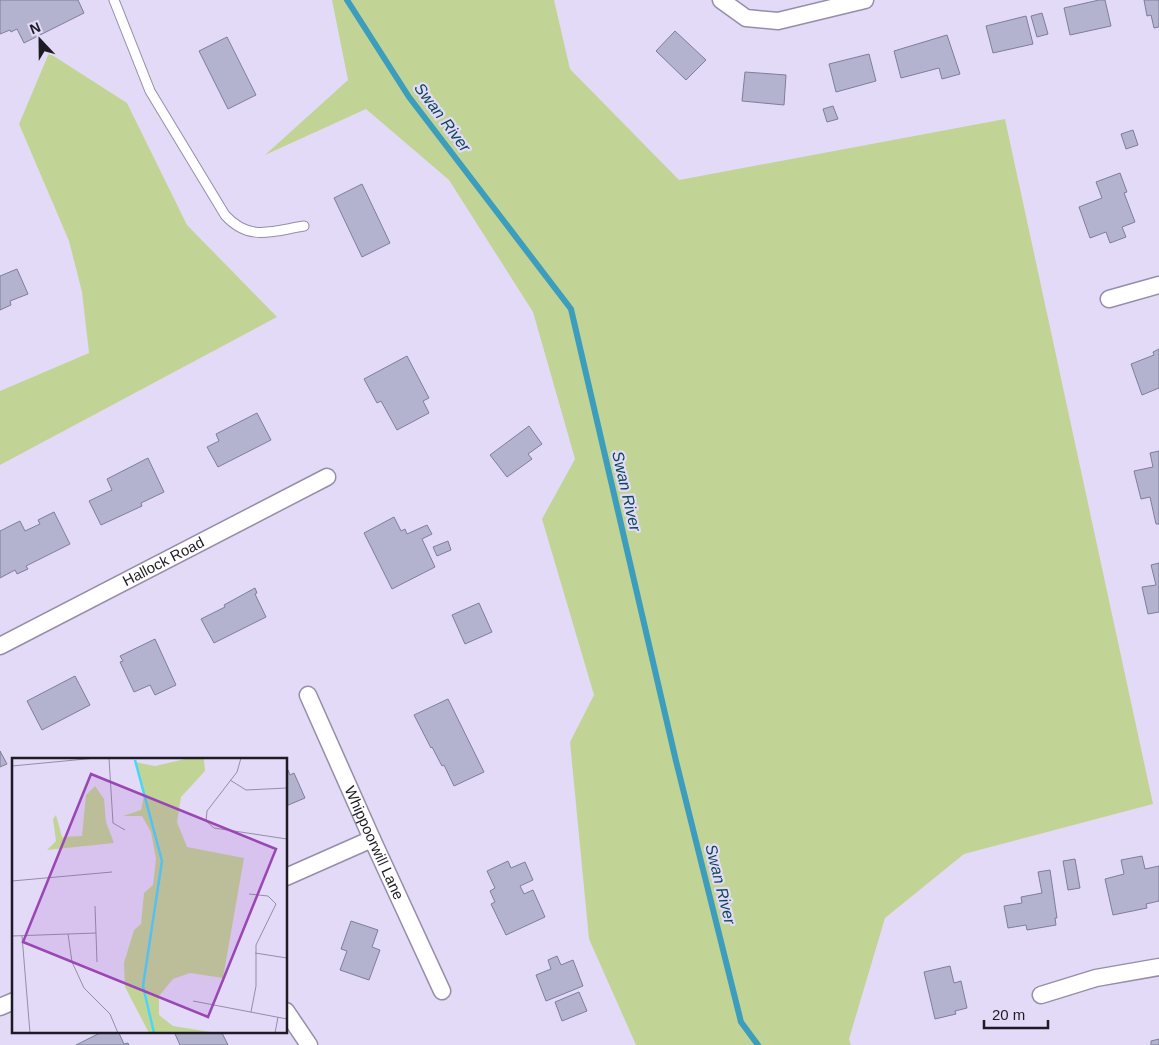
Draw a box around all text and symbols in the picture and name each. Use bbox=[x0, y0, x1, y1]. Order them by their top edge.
north arrow bbox=[15, 15, 65, 65]
text: N bbox=[27, 19, 43, 37]
water label: Swan River bbox=[411, 80, 474, 156]
water label: Swan River bbox=[609, 449, 644, 534]
street label: Hallock Road bbox=[120, 533, 207, 589]
inset map bbox=[12, 758, 288, 1032]
street label: Whippoorwill Lane bbox=[342, 783, 408, 902]
water label: Swan River bbox=[702, 842, 739, 927]
scale bar bbox=[984, 998, 1048, 1030]
text: 20 m bbox=[992, 1006, 1025, 1023]

